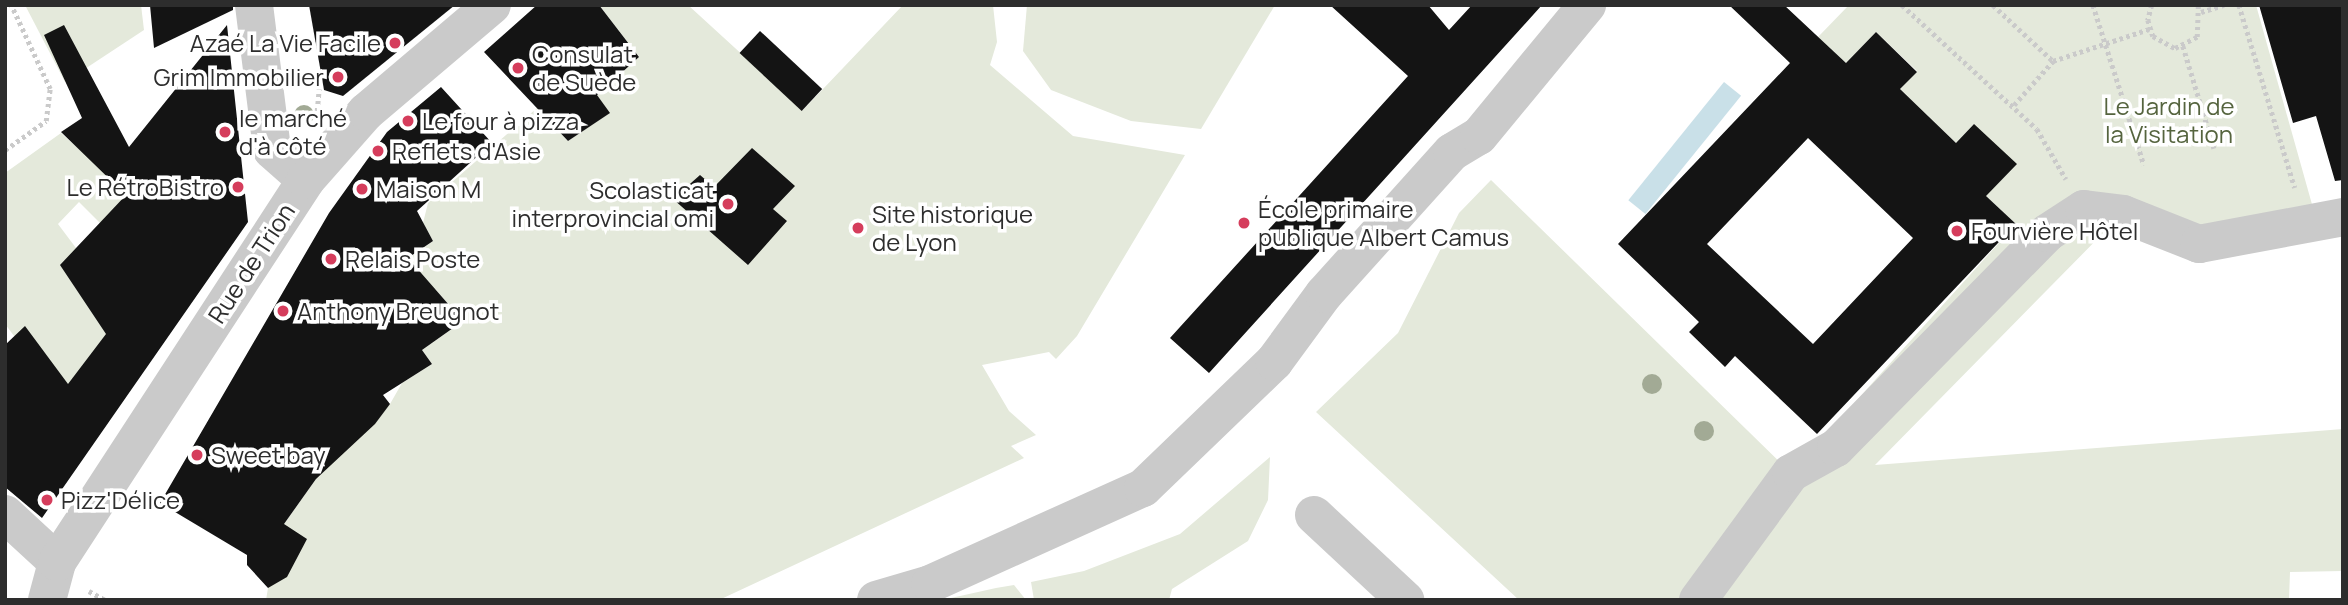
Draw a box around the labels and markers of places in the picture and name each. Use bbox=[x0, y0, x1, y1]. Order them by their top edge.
place label: Azaé La Vie Facile bbox=[190, 29, 381, 57]
marker: Azaé La Vie Facile bbox=[387, 35, 403, 51]
place label: Consulat de Suède bbox=[532, 40, 636, 96]
marker: Consulat de Suède bbox=[510, 60, 526, 76]
place label: Grim Immobilier bbox=[154, 63, 324, 91]
marker: Grim Immobilier bbox=[330, 69, 346, 85]
place label: le marché d'à côté bbox=[239, 104, 347, 160]
place label: Le four à pizza bbox=[422, 107, 579, 135]
marker: Le four à pizza bbox=[400, 113, 416, 129]
marker: le marché d'à côté bbox=[217, 124, 233, 140]
place label: Reflets d'Asie bbox=[392, 137, 541, 165]
marker: Reflets d'Asie bbox=[370, 143, 386, 159]
place label: Le RétroBistro bbox=[66, 173, 224, 201]
place label: Maison M bbox=[376, 175, 481, 203]
place label: Scolasticat interprovincial omi bbox=[512, 176, 714, 232]
marker: Le RétroBistro bbox=[230, 179, 246, 195]
marker: Maison M bbox=[354, 181, 370, 197]
place label: École primaire publique Albert Camus bbox=[1258, 195, 1509, 251]
marker: Scolasticat interprovincial omi bbox=[720, 196, 736, 212]
place label: Site historique de Lyon bbox=[872, 200, 1033, 256]
marker: École primaire publique Albert Camus bbox=[1236, 215, 1252, 231]
place label: Fourvière Hôtel bbox=[1971, 217, 2138, 245]
marker: Site historique de Lyon bbox=[850, 220, 866, 236]
marker: Fourvière Hôtel bbox=[1949, 223, 1965, 239]
place label: Relais Poste bbox=[345, 245, 480, 273]
marker: Relais Poste bbox=[323, 251, 339, 267]
place label: Anthony Breugnot bbox=[297, 297, 499, 325]
marker: Anthony Breugnot bbox=[275, 303, 291, 319]
place label: Sweet bay bbox=[211, 441, 326, 469]
marker: Sweet bay bbox=[189, 447, 205, 463]
place label: Pizz'Délice bbox=[61, 486, 180, 514]
marker: Pizz'Délice bbox=[39, 492, 55, 508]

